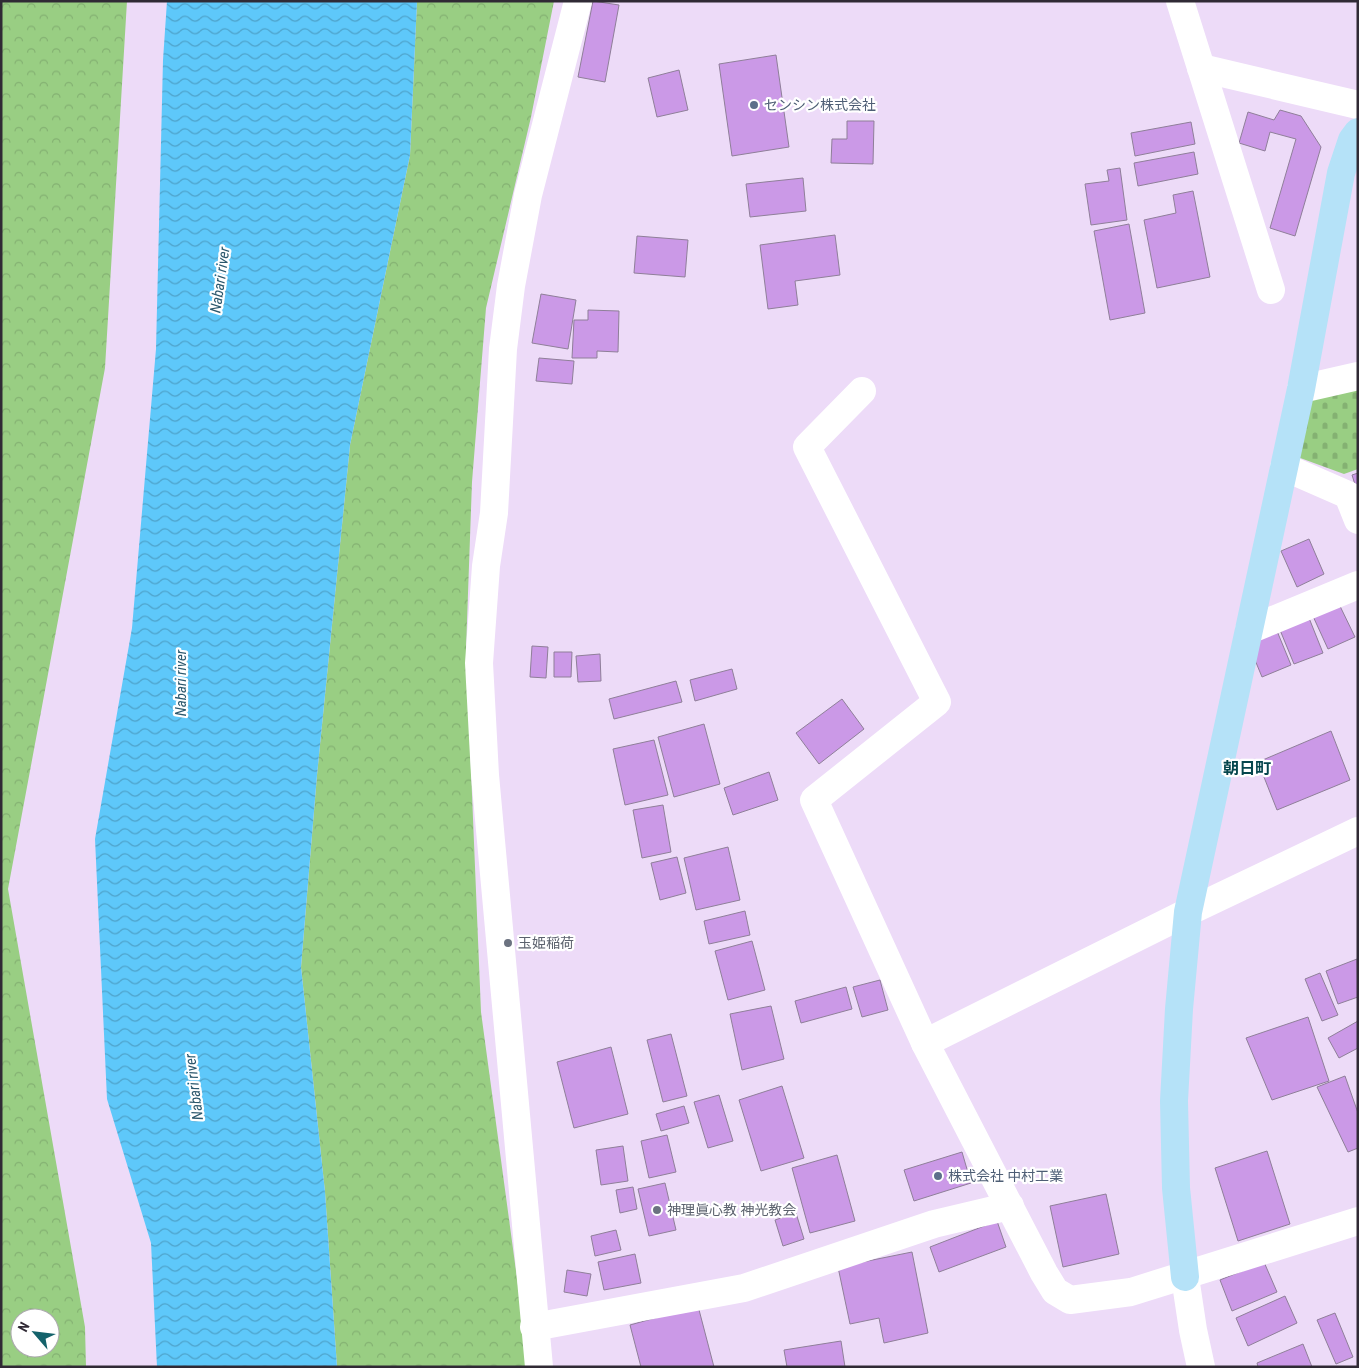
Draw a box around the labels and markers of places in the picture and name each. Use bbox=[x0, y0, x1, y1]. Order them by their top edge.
place label: センシン株式会社 bbox=[764, 97, 876, 113]
marker: センシン株式会社 bbox=[748, 99, 760, 111]
place label: 玉姫稲荷 bbox=[518, 935, 574, 951]
marker: 玉姫稲荷 bbox=[502, 937, 514, 949]
place label: 株式会社 中村工業 bbox=[948, 1168, 1063, 1184]
marker: 株式会社 中村工業 bbox=[932, 1170, 944, 1182]
place label: 神理眞心教 神光教会 bbox=[667, 1202, 796, 1218]
marker: 神理眞心教 神光教会 bbox=[651, 1204, 663, 1216]

